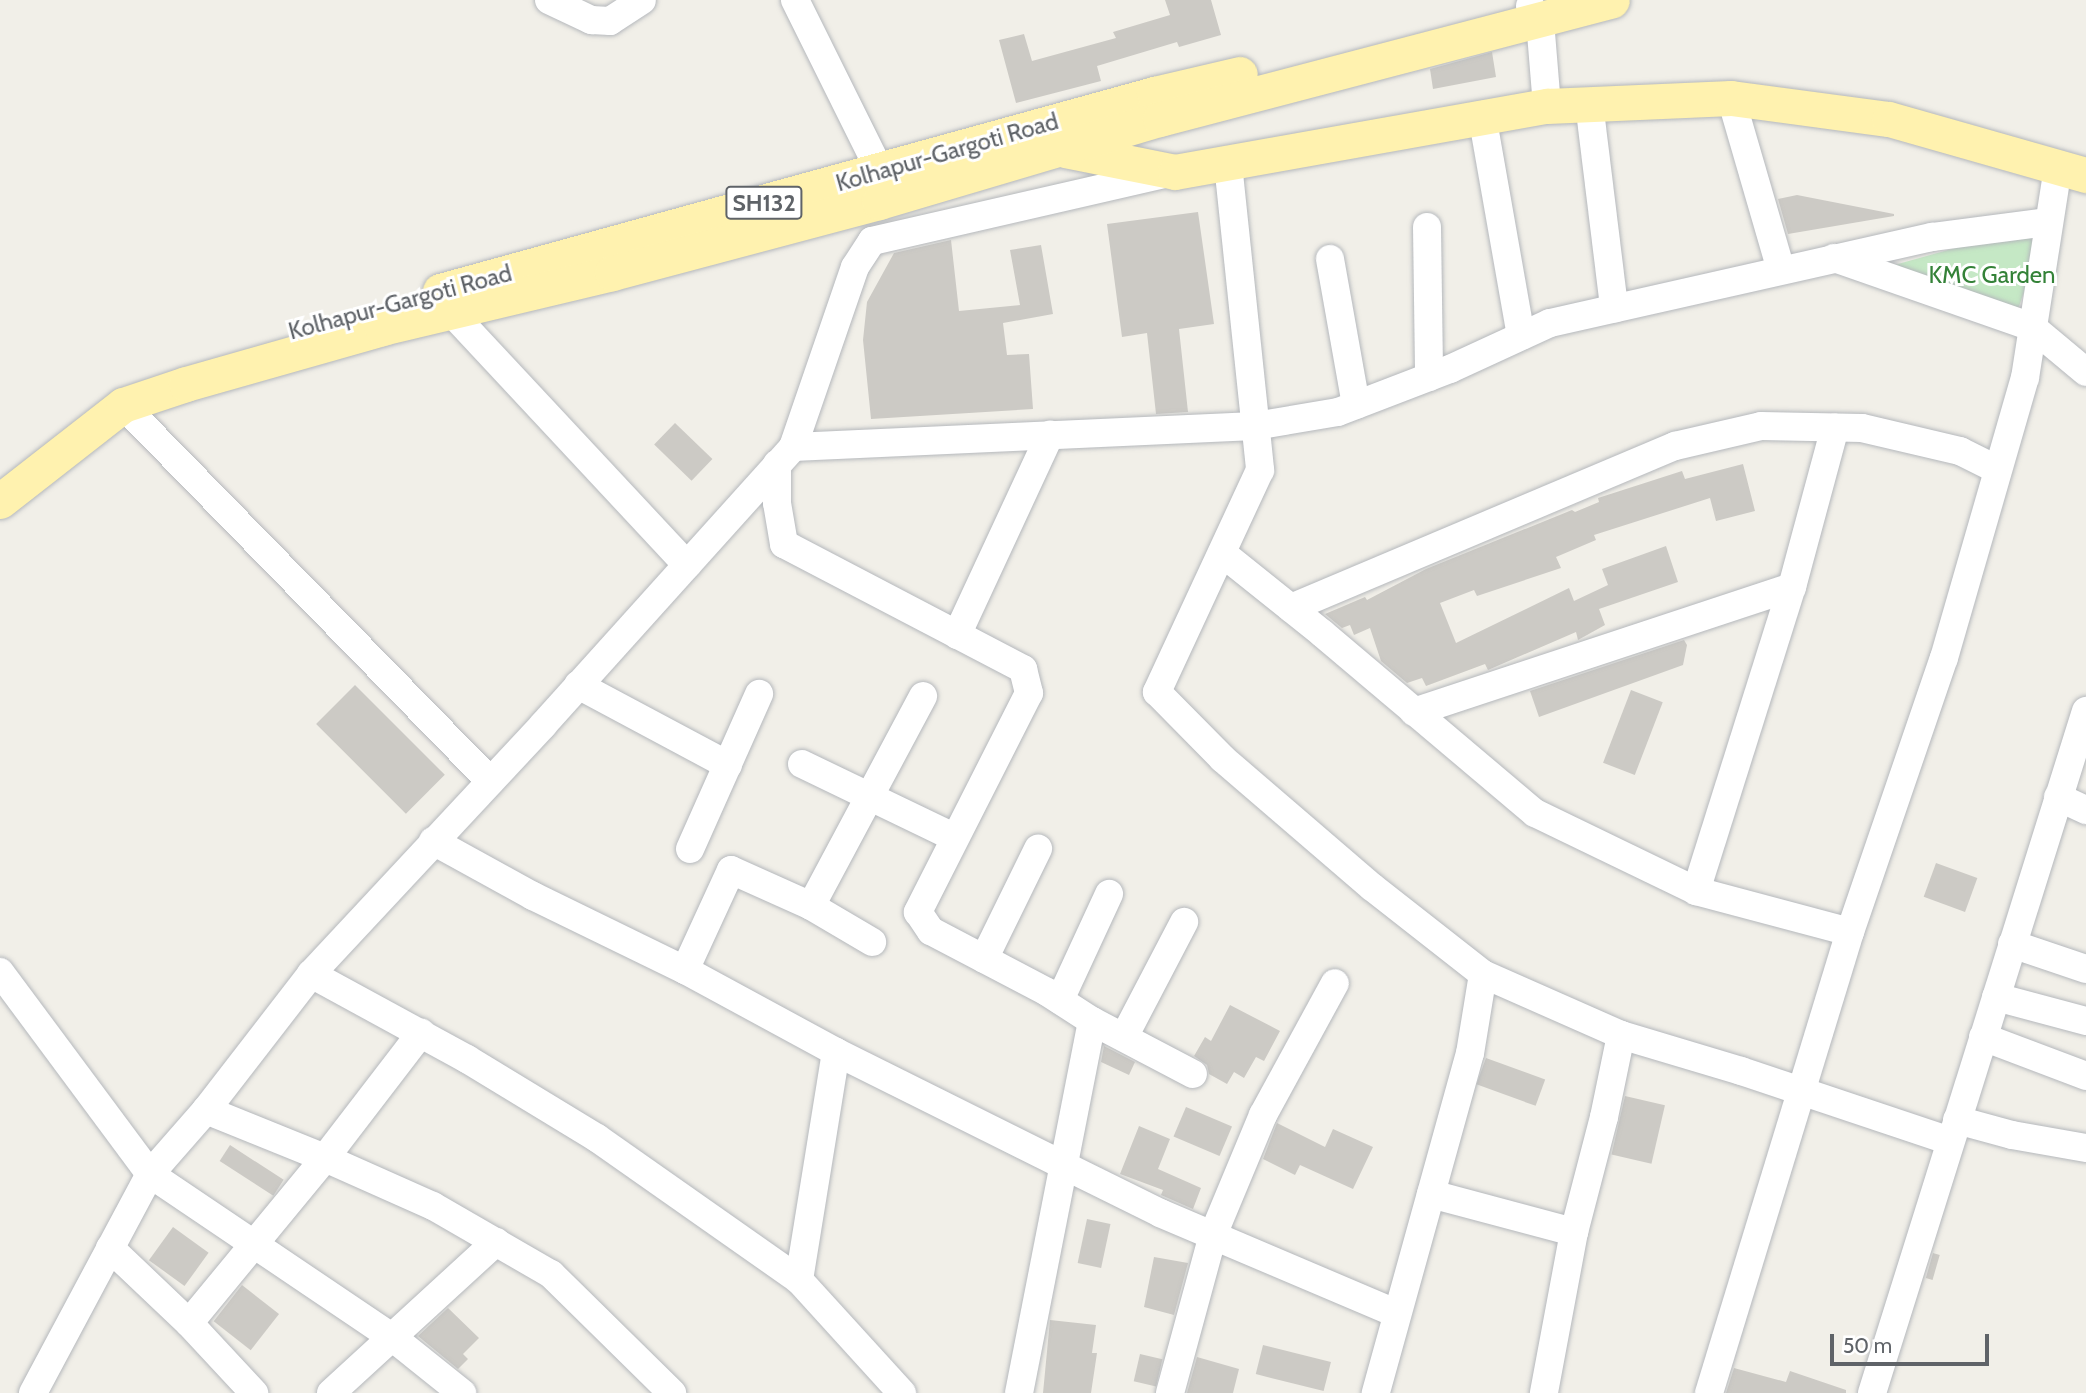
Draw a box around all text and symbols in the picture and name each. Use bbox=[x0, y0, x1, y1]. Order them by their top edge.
street label: Kolhapur-Gargoti Road bbox=[832, 106, 1062, 198]
road number: SH132 bbox=[724, 184, 804, 222]
street label: Kolhapur-Gargoti Road bbox=[285, 258, 515, 346]
park label: KMC Garden bbox=[1928, 261, 2056, 289]
scale bar bbox=[1834, 1320, 1993, 1364]
text: 50 m bbox=[1843, 1333, 1892, 1358]

